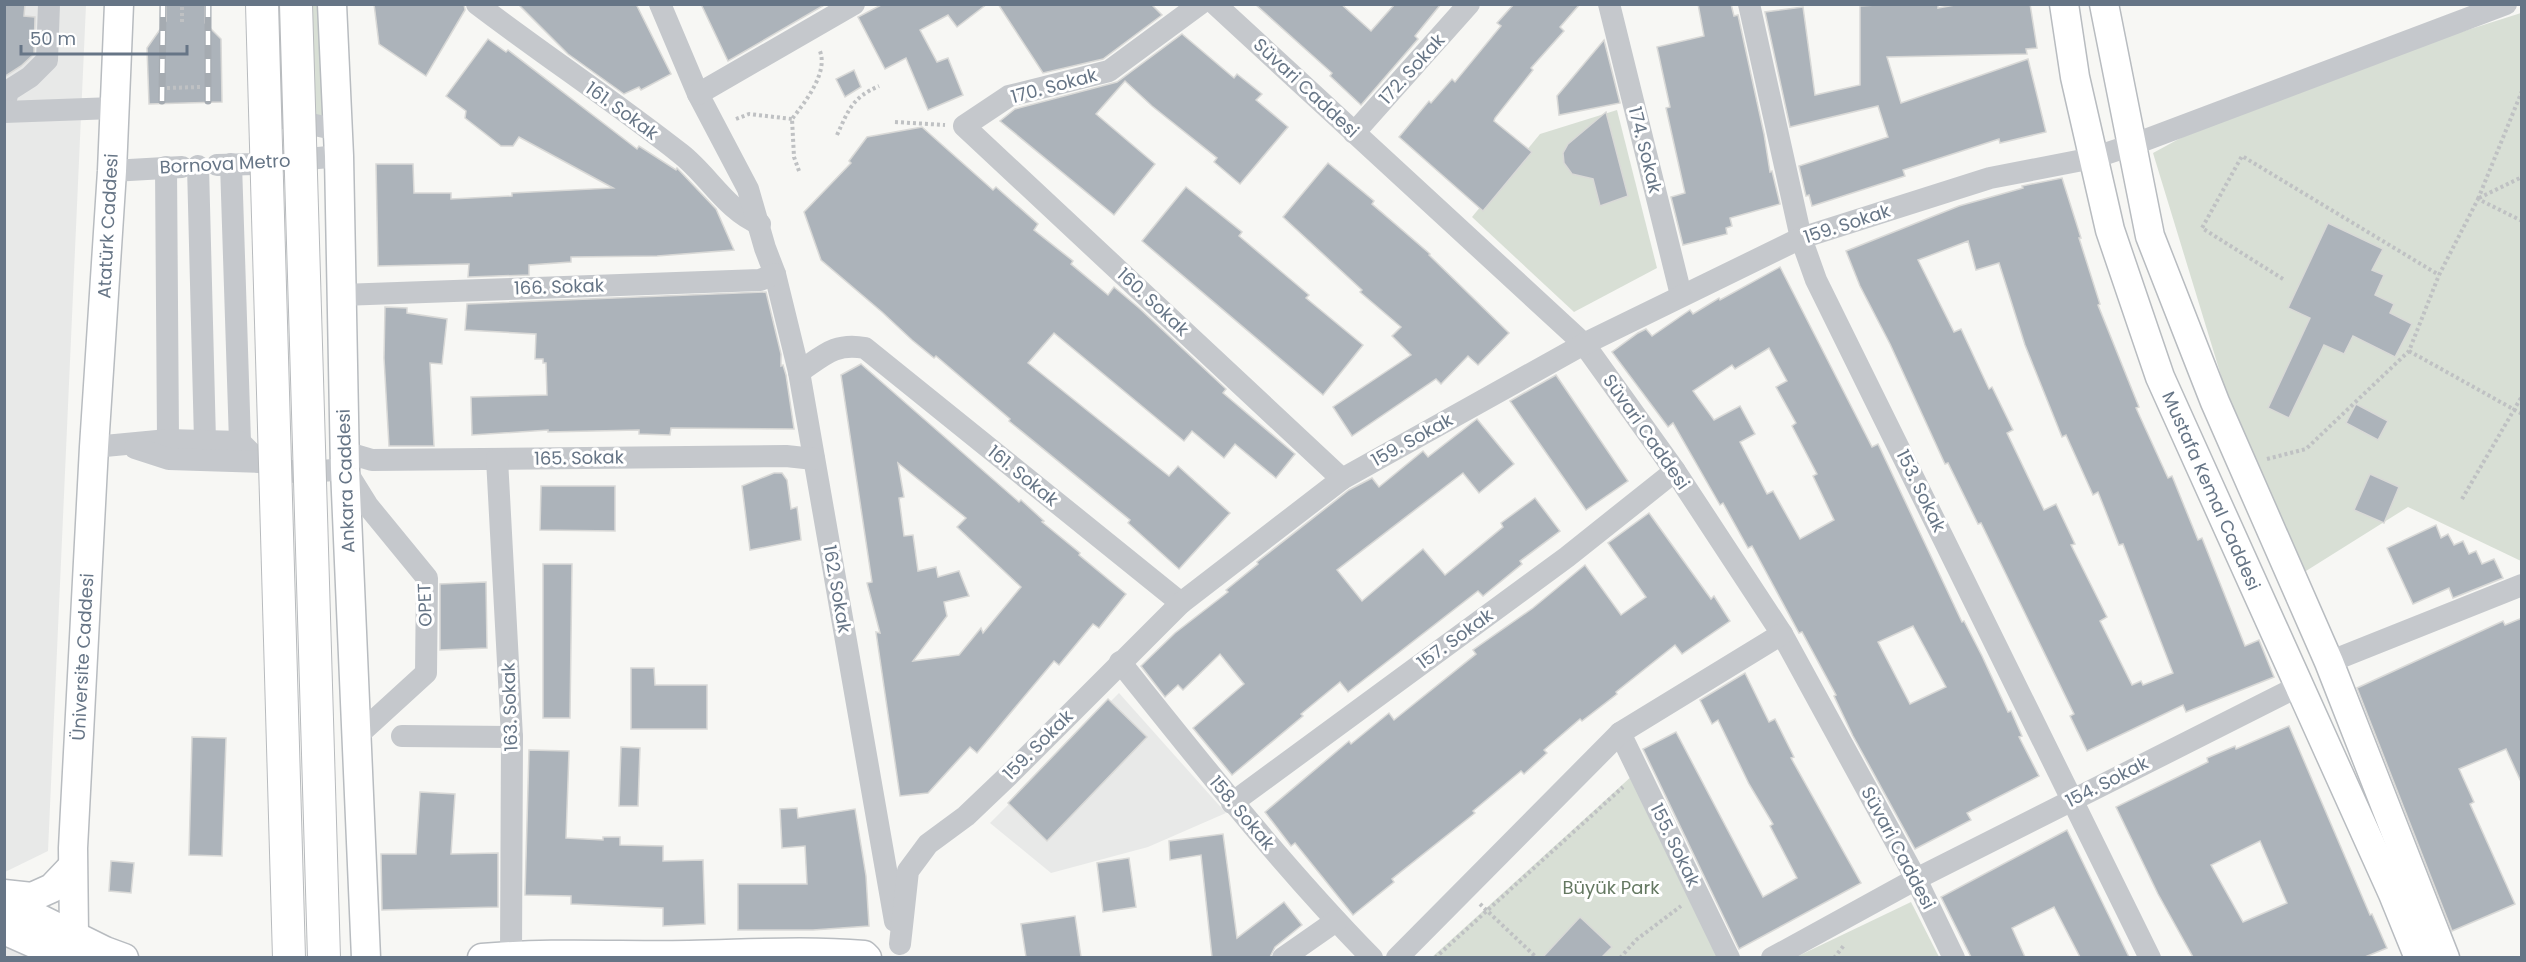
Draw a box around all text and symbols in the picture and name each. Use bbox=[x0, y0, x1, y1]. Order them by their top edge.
scale bar bbox=[21, 18, 188, 56]
text: 50 m bbox=[30, 26, 76, 51]
street label: 172. Sokak bbox=[1373, 27, 1451, 109]
street label: Süvari Caddesi bbox=[1248, 32, 1364, 143]
street label: 170. Sokak bbox=[1008, 62, 1100, 109]
street label: 161. Sokak bbox=[581, 76, 664, 146]
street label: 174. Sokak bbox=[1623, 104, 1668, 196]
street label: Bornova Metro bbox=[159, 148, 291, 179]
street label: Atatürk Caddesi bbox=[91, 153, 124, 299]
street label: 159. Sokak bbox=[1800, 198, 1894, 249]
street label: 160. Sokak bbox=[1112, 262, 1195, 342]
street label: 166. Sokak bbox=[514, 272, 605, 301]
street label: Süvari Caddesi bbox=[1597, 369, 1696, 494]
street label: Mustafa Kemal Caddesi bbox=[2156, 387, 2267, 594]
street label: 159. Sokak bbox=[1366, 407, 1458, 472]
street label: Ankara Caddesi bbox=[330, 409, 361, 553]
street label: 161. Sokak bbox=[983, 439, 1065, 512]
street label: 165. Sokak bbox=[534, 444, 625, 471]
street label: 153. Sokak bbox=[1891, 445, 1953, 537]
street label: 162. Sokak bbox=[817, 543, 858, 636]
street label: Üniversite Caddesi bbox=[66, 573, 99, 741]
street label: OPET bbox=[411, 583, 438, 627]
street label: 157. Sokak bbox=[1412, 602, 1498, 675]
street label: 163. Sokak bbox=[495, 661, 524, 752]
street label: 159. Sokak bbox=[997, 704, 1079, 785]
street label: 154. Sokak bbox=[2061, 750, 2153, 813]
street label: 158. Sokak bbox=[1204, 770, 1281, 856]
street label: Süvari Caddesi bbox=[1856, 782, 1941, 914]
street label: 155. Sokak bbox=[1645, 799, 1707, 891]
park label: Büyük Park bbox=[1563, 875, 1660, 900]

